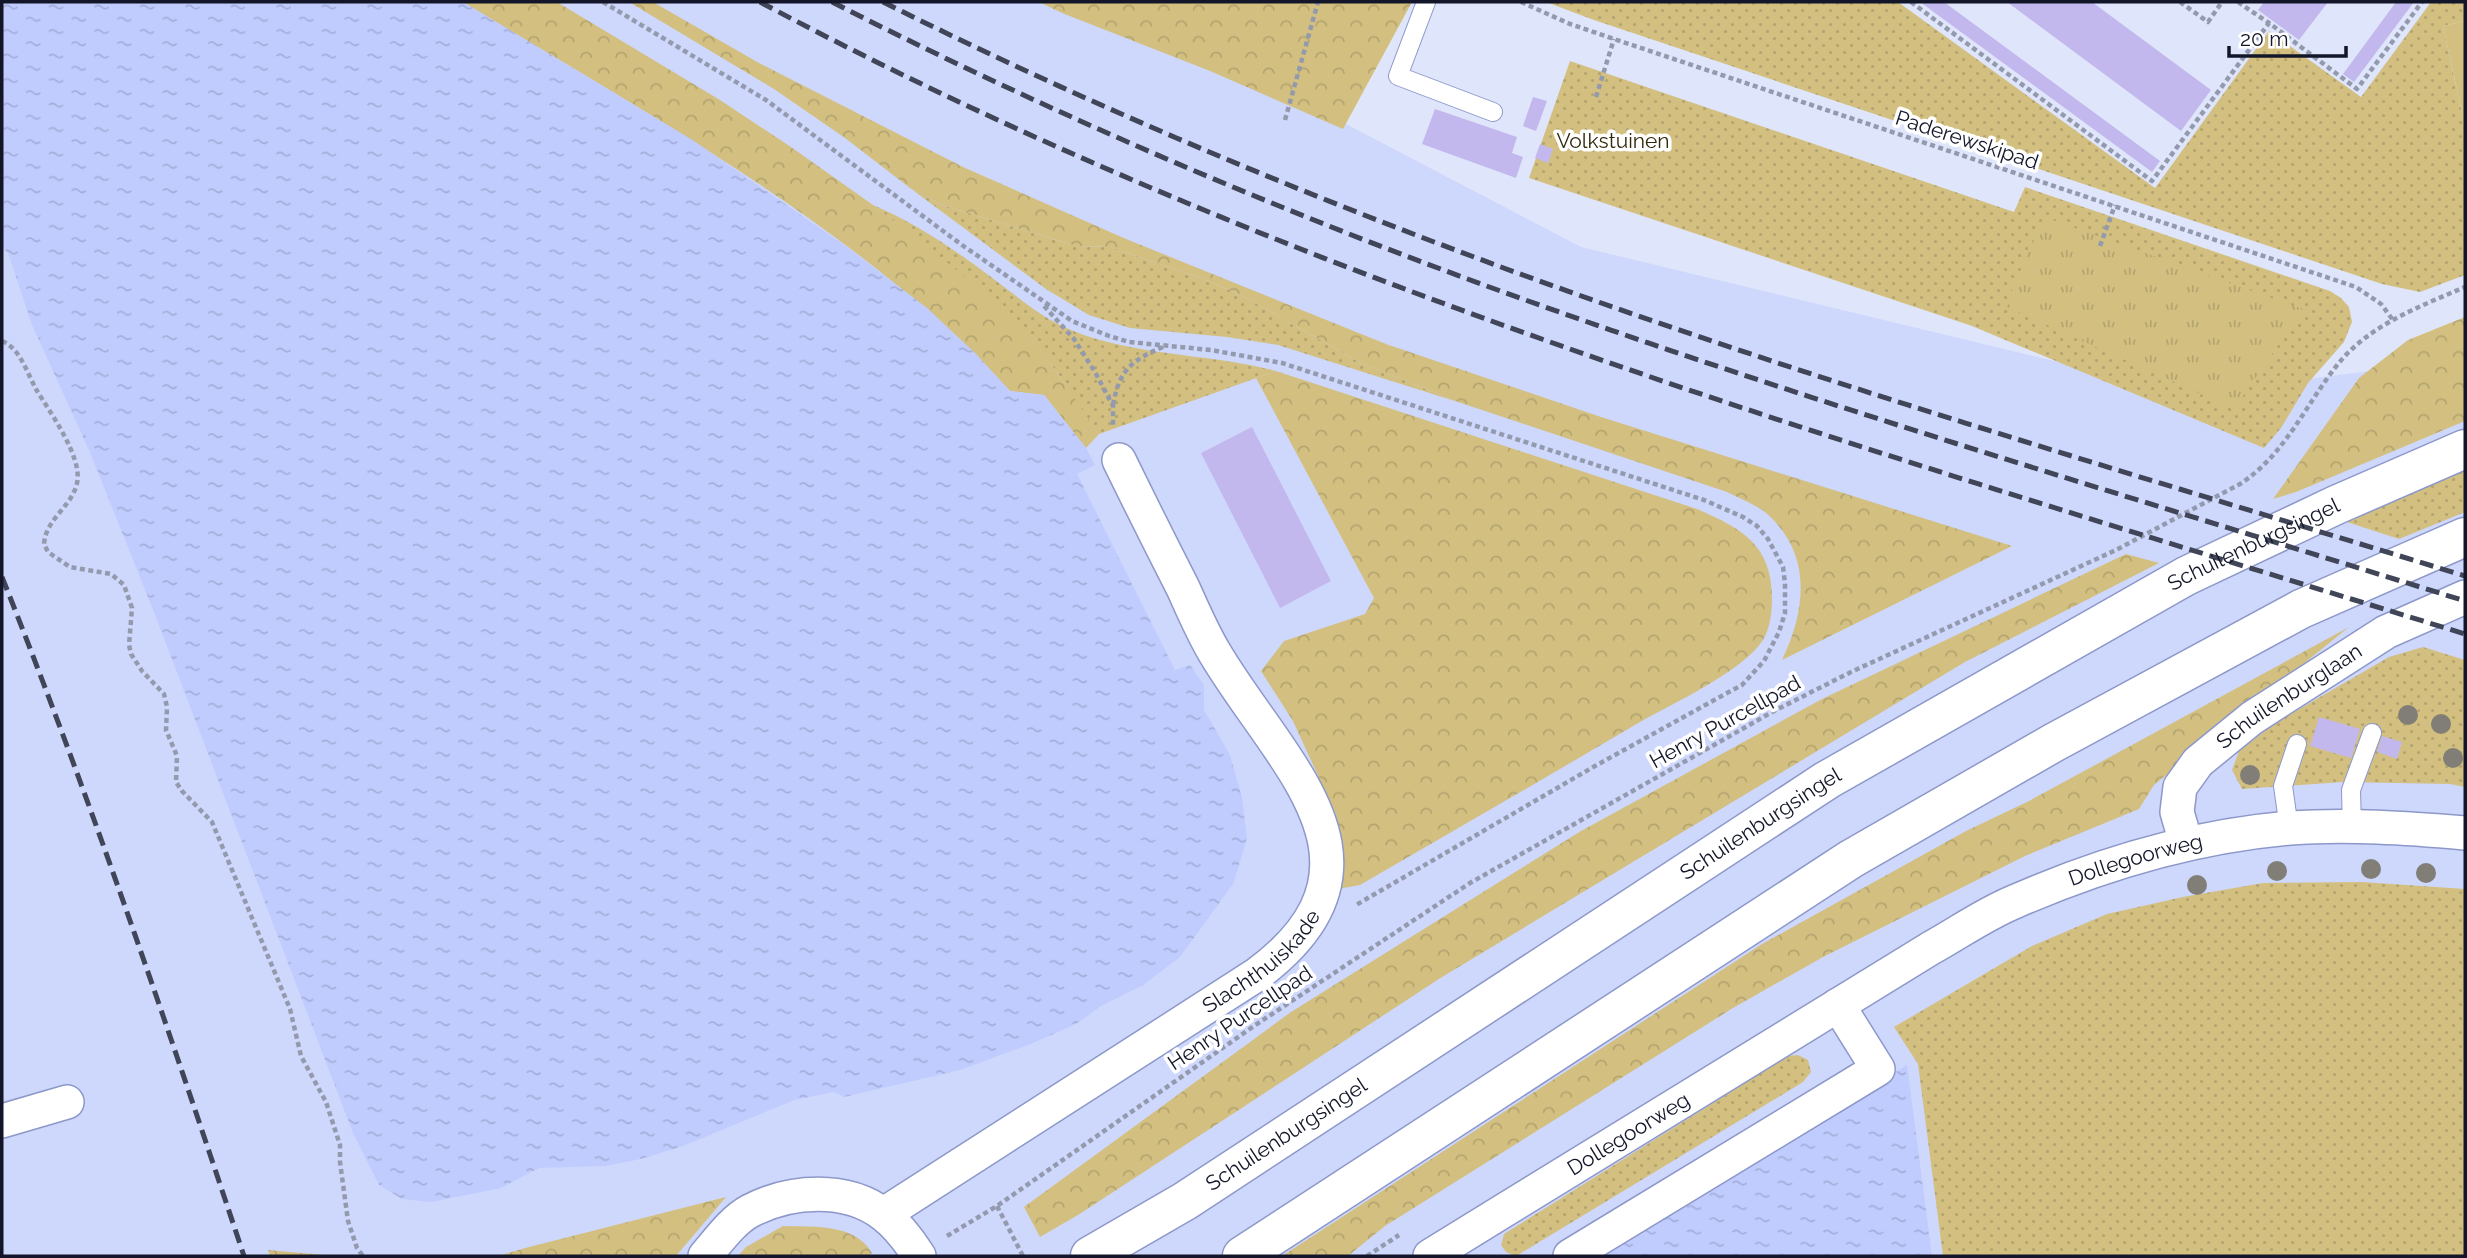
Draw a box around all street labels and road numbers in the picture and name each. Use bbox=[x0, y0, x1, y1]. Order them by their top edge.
street label: Paderewskipad bbox=[1892, 105, 2042, 174]
street label: Schuilenburgsingel bbox=[2163, 492, 2344, 596]
street label: Schuilenburglaan bbox=[2211, 638, 2366, 754]
street label: Henry Purcellpad bbox=[1645, 670, 1805, 773]
street label: Schuilenburgsingel bbox=[1675, 762, 1846, 885]
street label: Dollegoorweg bbox=[2065, 828, 2205, 891]
street label: Slachthuiskade bbox=[1197, 905, 1325, 1018]
street label: Henry Purcellpad bbox=[1163, 960, 1317, 1075]
street label: Schuilenburgsingel bbox=[1201, 1072, 1372, 1196]
street label: Dollegoorweg bbox=[1563, 1087, 1694, 1181]

